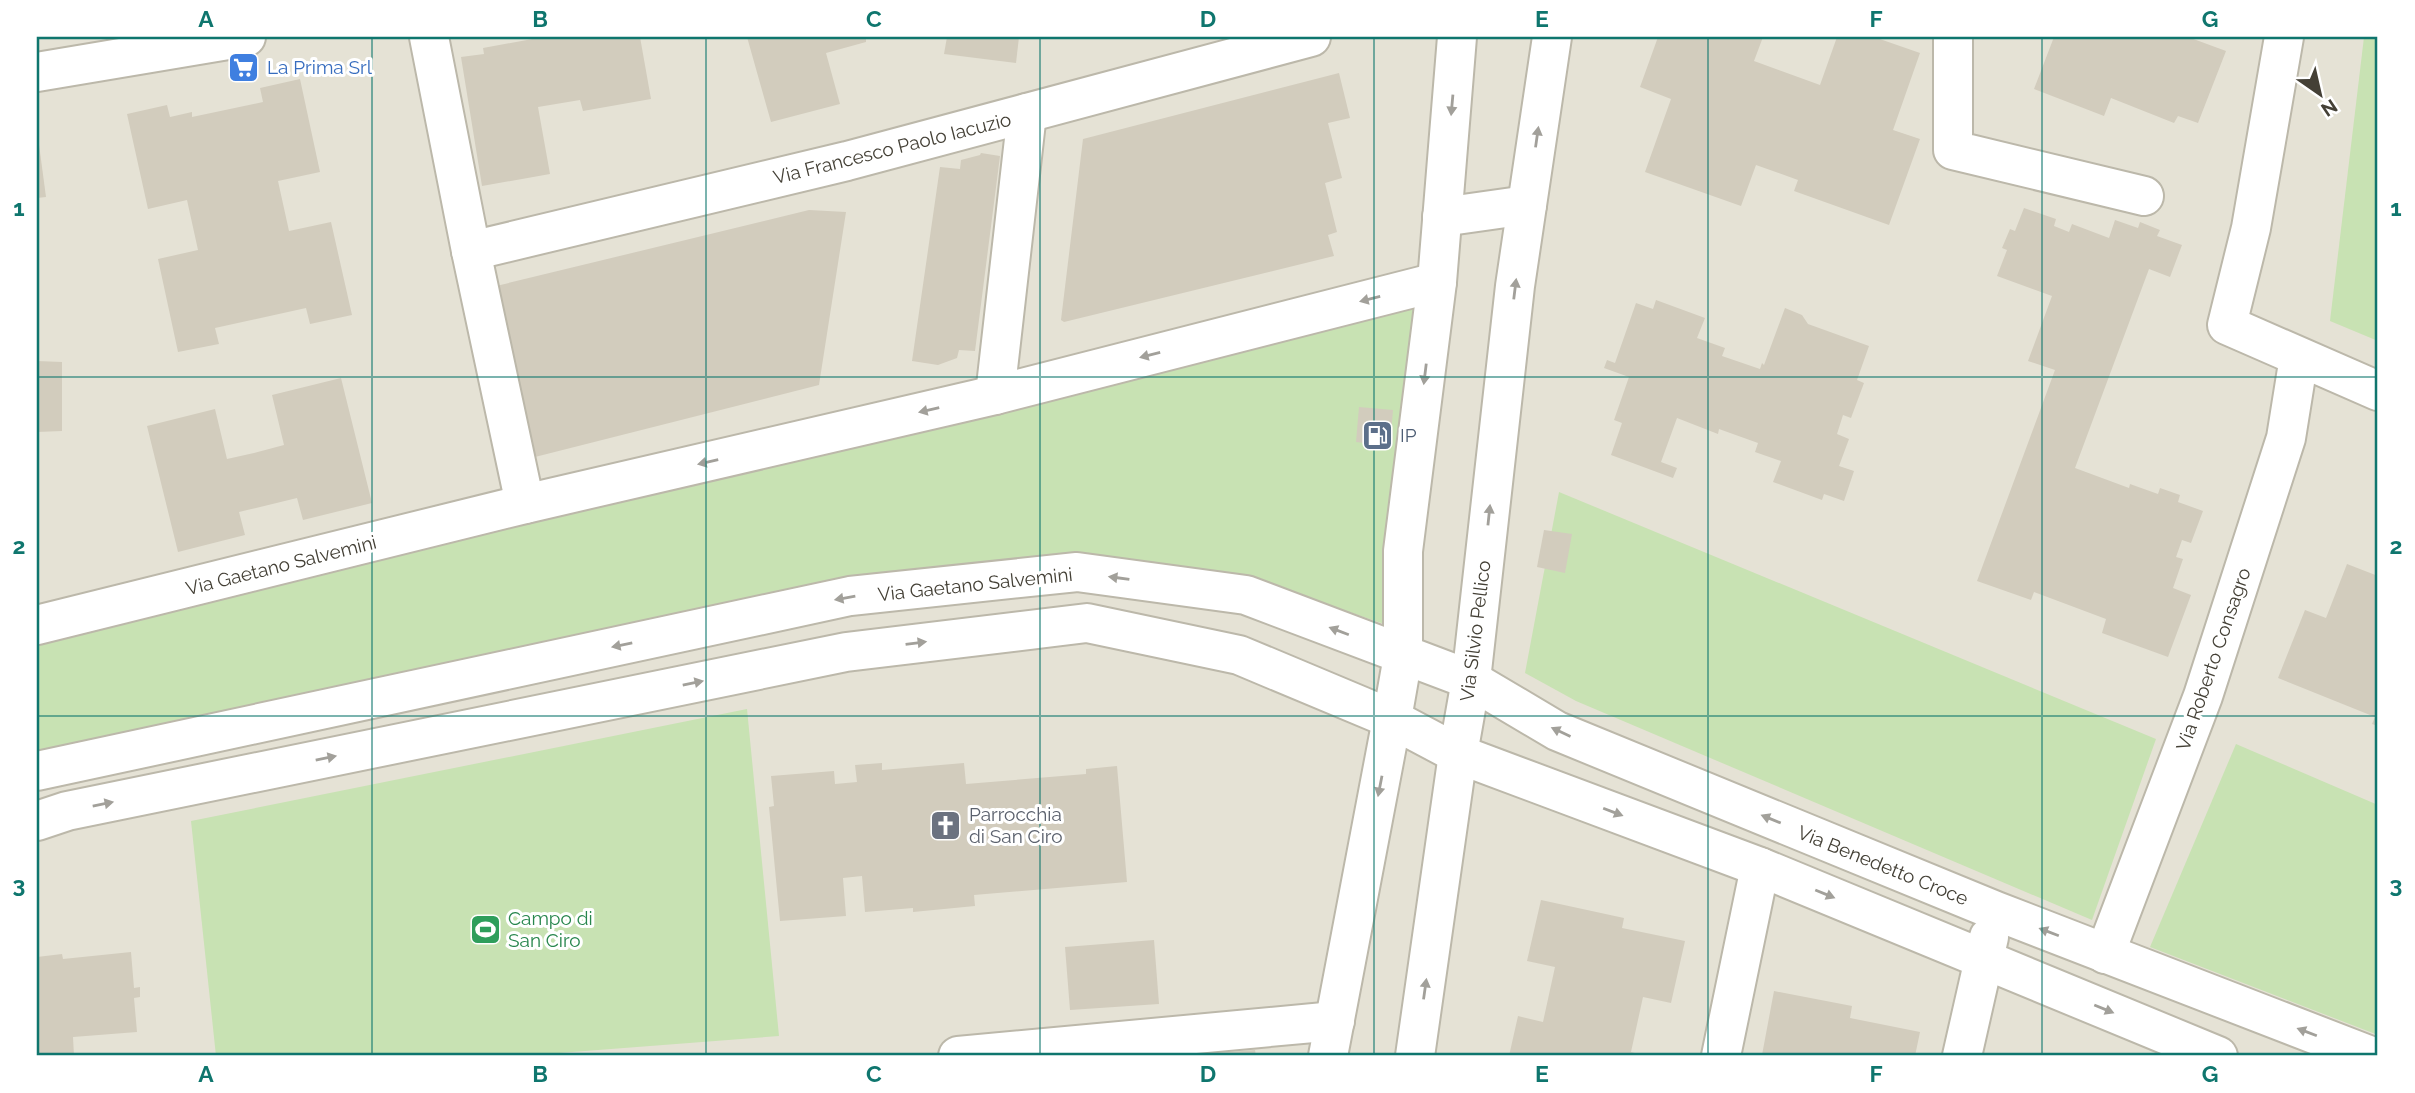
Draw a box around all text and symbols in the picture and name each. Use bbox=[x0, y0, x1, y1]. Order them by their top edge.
text: A bbox=[198, 5, 214, 32]
text: B bbox=[532, 5, 548, 32]
text: C bbox=[866, 5, 882, 32]
text: D bbox=[1200, 5, 1216, 32]
text: E bbox=[1535, 5, 1549, 32]
text: F bbox=[1869, 5, 1883, 32]
text: G bbox=[2202, 5, 2218, 32]
supermarket icon: La Prima Srl bbox=[227, 50, 261, 84]
place label: La Prima Srl bbox=[267, 56, 373, 78]
north arrow bbox=[2286, 60, 2356, 130]
one-way arrow bbox=[1446, 94, 1457, 116]
text: N bbox=[2317, 95, 2342, 121]
street label: Via Francesco Paolo Iacuzio bbox=[771, 108, 1013, 188]
one-way arrow bbox=[1532, 126, 1543, 148]
text: 1 bbox=[13, 194, 25, 221]
text: 1 bbox=[2390, 194, 2402, 221]
one-way arrow bbox=[1510, 278, 1521, 300]
one-way arrow bbox=[1359, 294, 1381, 305]
one-way arrow bbox=[1139, 350, 1161, 361]
one-way arrow bbox=[1420, 363, 1431, 385]
one-way arrow bbox=[918, 405, 940, 416]
fuel station icon: IP bbox=[1360, 418, 1394, 452]
place label: IP bbox=[1400, 424, 1417, 446]
one-way arrow bbox=[697, 456, 719, 467]
one-way arrow bbox=[1484, 504, 1495, 526]
street label: Via Gaetano Salvemini bbox=[183, 531, 379, 599]
text: 2 bbox=[13, 532, 25, 559]
text: 2 bbox=[2390, 532, 2402, 559]
street label: Via Silvio Pellico bbox=[1455, 559, 1495, 703]
street label: Via Gaetano Salvemini bbox=[877, 563, 1073, 605]
street label: Via Roberto Consagro bbox=[2171, 565, 2255, 753]
one-way arrow bbox=[1108, 572, 1130, 583]
one-way arrow bbox=[834, 593, 856, 604]
one-way arrow bbox=[1328, 626, 1349, 637]
one-way arrow bbox=[906, 638, 928, 649]
one-way arrow bbox=[611, 640, 633, 651]
one-way arrow bbox=[682, 678, 704, 689]
one-way arrow bbox=[1551, 726, 1571, 737]
one-way arrow bbox=[315, 753, 337, 764]
one-way arrow bbox=[1374, 775, 1385, 797]
one-way arrow bbox=[92, 798, 114, 809]
place label: Parrocchia di San Ciro bbox=[969, 803, 1062, 847]
one-way arrow bbox=[1603, 807, 1624, 818]
church icon: Parrocchia di San Ciro bbox=[929, 808, 963, 842]
one-way arrow bbox=[1760, 813, 1781, 824]
street label: Via Benedetto Croce bbox=[1794, 821, 1972, 909]
text: 3 bbox=[13, 871, 25, 898]
text: 3 bbox=[2390, 871, 2402, 898]
one-way arrow bbox=[1815, 889, 1836, 900]
place label: Campo di San Ciro bbox=[508, 907, 593, 951]
sports icon: Campo di San Ciro bbox=[468, 912, 502, 946]
one-way arrow bbox=[2039, 927, 2060, 938]
one-way arrow bbox=[1420, 978, 1431, 1000]
one-way arrow bbox=[2093, 1004, 2114, 1015]
one-way arrow bbox=[2297, 1026, 2318, 1037]
text: A bbox=[198, 1060, 214, 1087]
text: B bbox=[532, 1060, 548, 1087]
text: C bbox=[866, 1060, 882, 1087]
text: D bbox=[1200, 1060, 1216, 1087]
text: E bbox=[1535, 1060, 1549, 1087]
text: F bbox=[1869, 1060, 1883, 1087]
text: G bbox=[2202, 1060, 2218, 1087]

